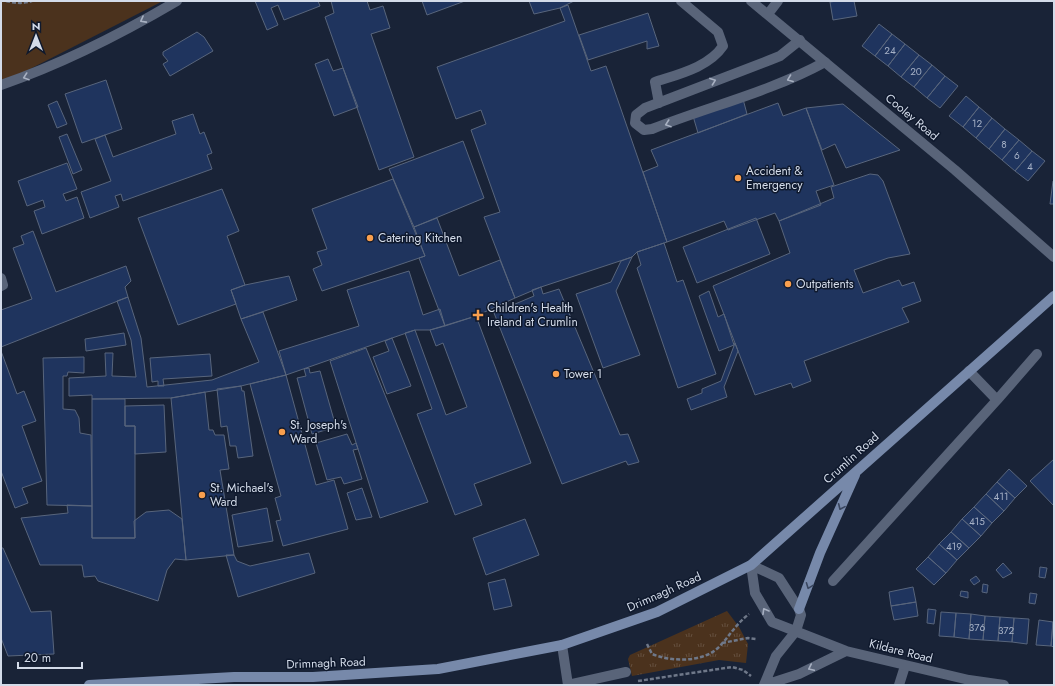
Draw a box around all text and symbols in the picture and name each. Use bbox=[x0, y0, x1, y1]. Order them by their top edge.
north arrow bbox=[16, 16, 56, 56]
one-way arrow bbox=[140, 16, 147, 23]
text: N bbox=[32, 18, 40, 34]
house number: 24 bbox=[884, 43, 896, 58]
house number: 20 bbox=[910, 64, 922, 79]
one-way arrow bbox=[22, 72, 29, 81]
one-way arrow bbox=[786, 75, 793, 83]
one-way arrow bbox=[710, 77, 717, 86]
street label: Cooley Road bbox=[881, 89, 943, 145]
house number: 12 bbox=[972, 116, 982, 131]
one-way arrow bbox=[664, 119, 671, 127]
house number: 8 bbox=[1001, 137, 1007, 152]
house number: 6 bbox=[1014, 148, 1020, 163]
house number: 4 bbox=[1027, 159, 1033, 174]
place label: Accident & Emergency bbox=[746, 162, 803, 194]
marker: Accident & Emergency bbox=[733, 173, 743, 183]
place label: Catering Kitchen bbox=[378, 229, 462, 247]
marker: Catering Kitchen bbox=[365, 233, 375, 243]
place label: Outpatients bbox=[796, 275, 854, 293]
marker: Outpatients bbox=[783, 279, 793, 289]
place label: Children's Health Ireland at Crumlin bbox=[487, 299, 578, 331]
marker: Children's Health Ireland at Crumlin bbox=[472, 309, 484, 321]
place label: Tower 1 bbox=[564, 365, 602, 383]
marker: Tower 1 bbox=[551, 369, 561, 379]
place label: St. Joseph's Ward bbox=[290, 416, 347, 448]
marker: St. Joseph's Ward bbox=[277, 427, 287, 437]
street label: Crumlin Road bbox=[819, 428, 883, 488]
place label: St. Michael's Ward bbox=[210, 479, 273, 511]
house number: 411 bbox=[994, 489, 1008, 504]
marker: St. Michael's Ward bbox=[197, 490, 207, 500]
one-way arrow bbox=[838, 502, 846, 510]
house number: 415 bbox=[969, 514, 985, 529]
house number: 419 bbox=[946, 539, 962, 554]
street label: Drimnagh Road bbox=[624, 568, 704, 616]
one-way arrow bbox=[806, 581, 814, 589]
one-way arrow bbox=[763, 608, 770, 615]
house number: 376 bbox=[969, 620, 985, 635]
house number: 372 bbox=[998, 623, 1014, 638]
street label: Kildare Road bbox=[867, 634, 935, 668]
scale bar bbox=[18, 644, 82, 670]
text: 20 m bbox=[24, 649, 51, 667]
street label: Drimnagh Road bbox=[286, 653, 366, 673]
one-way arrow bbox=[808, 663, 816, 671]

